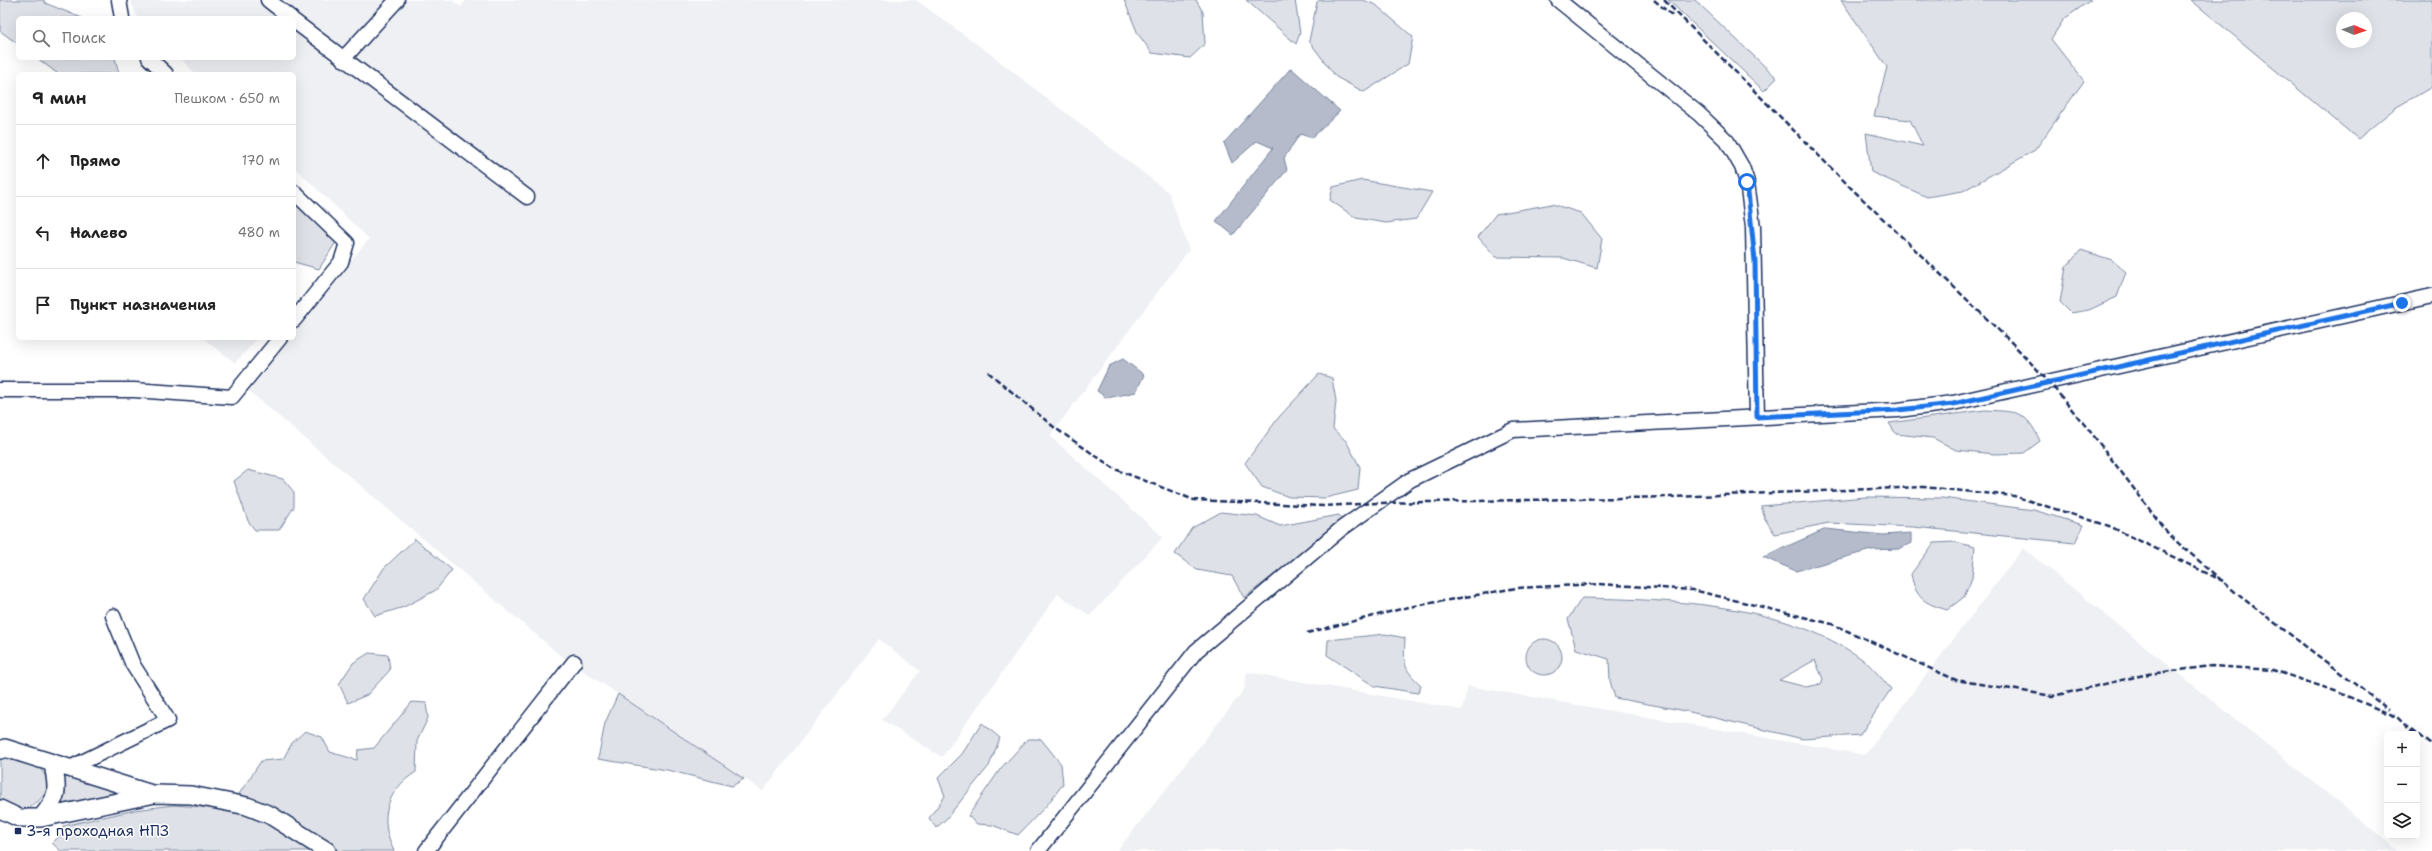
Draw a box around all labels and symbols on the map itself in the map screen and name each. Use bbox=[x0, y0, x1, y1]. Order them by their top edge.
north arrow bbox=[2336, 12, 2372, 48]
route start bbox=[1738, 173, 1756, 191]
route end bbox=[2393, 294, 2411, 312]
place label: 3-я проходная НПЗ bbox=[26, 821, 169, 841]
marker: 3-я проходная НПЗ bbox=[13, 826, 23, 836]

